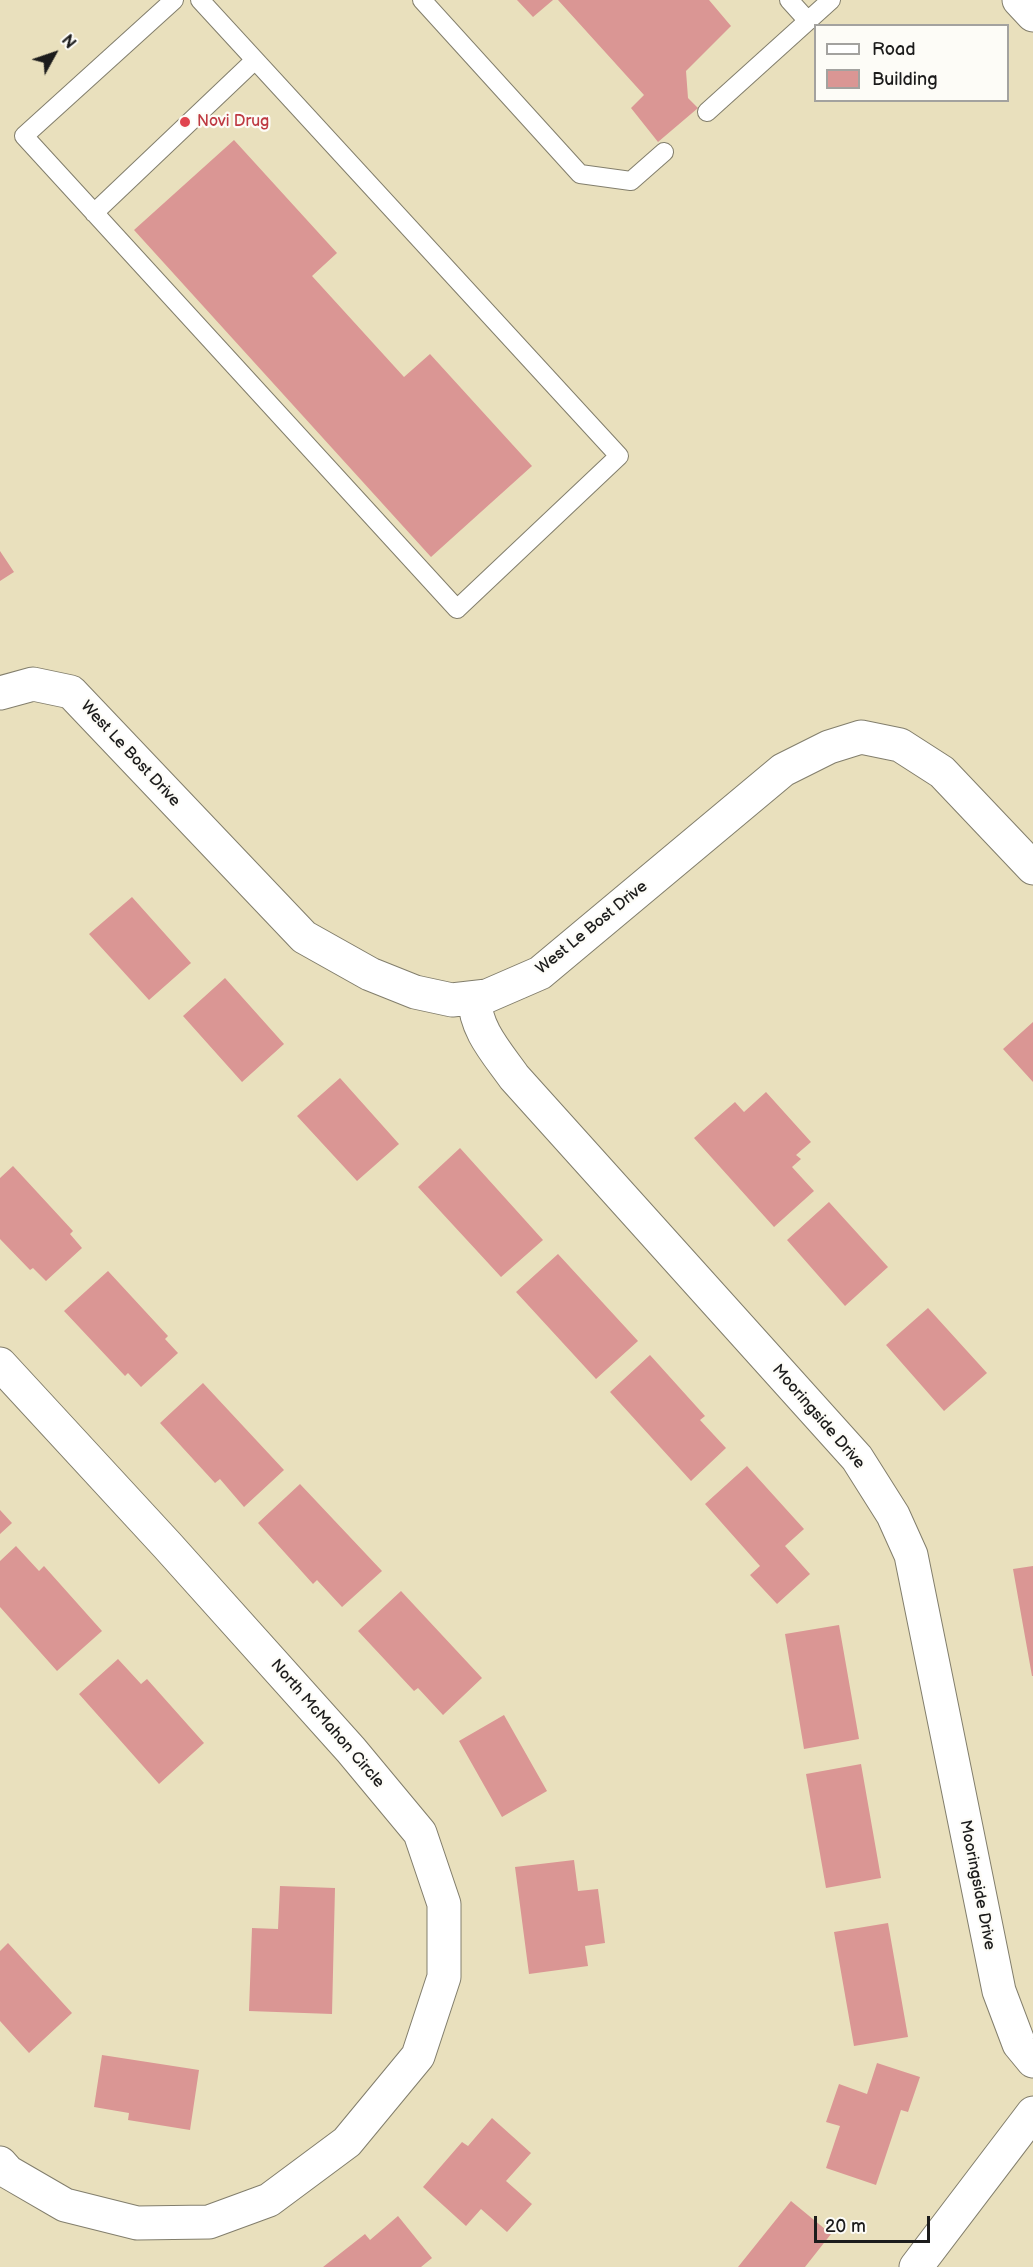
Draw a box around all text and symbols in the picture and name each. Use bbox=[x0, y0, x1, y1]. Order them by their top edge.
north arrow bbox=[24, 24, 84, 84]
legend bbox=[814, 24, 1009, 102]
text: N bbox=[57, 31, 79, 53]
text: Road bbox=[872, 39, 916, 60]
text: Building bbox=[872, 69, 938, 90]
place label: Novi Drug bbox=[197, 112, 269, 132]
marker: Novi Drug bbox=[178, 115, 192, 129]
street label: West Le Bost Drive bbox=[76, 697, 184, 811]
street label: West Le Bost Drive bbox=[532, 877, 652, 979]
street label: Mooringside Drive bbox=[767, 1361, 869, 1473]
street label: North McMahon Circle bbox=[266, 1656, 388, 1792]
street label: Mooringside Drive bbox=[955, 1818, 999, 1952]
scale bar bbox=[817, 2204, 932, 2242]
text: 20 m bbox=[825, 2216, 866, 2237]

